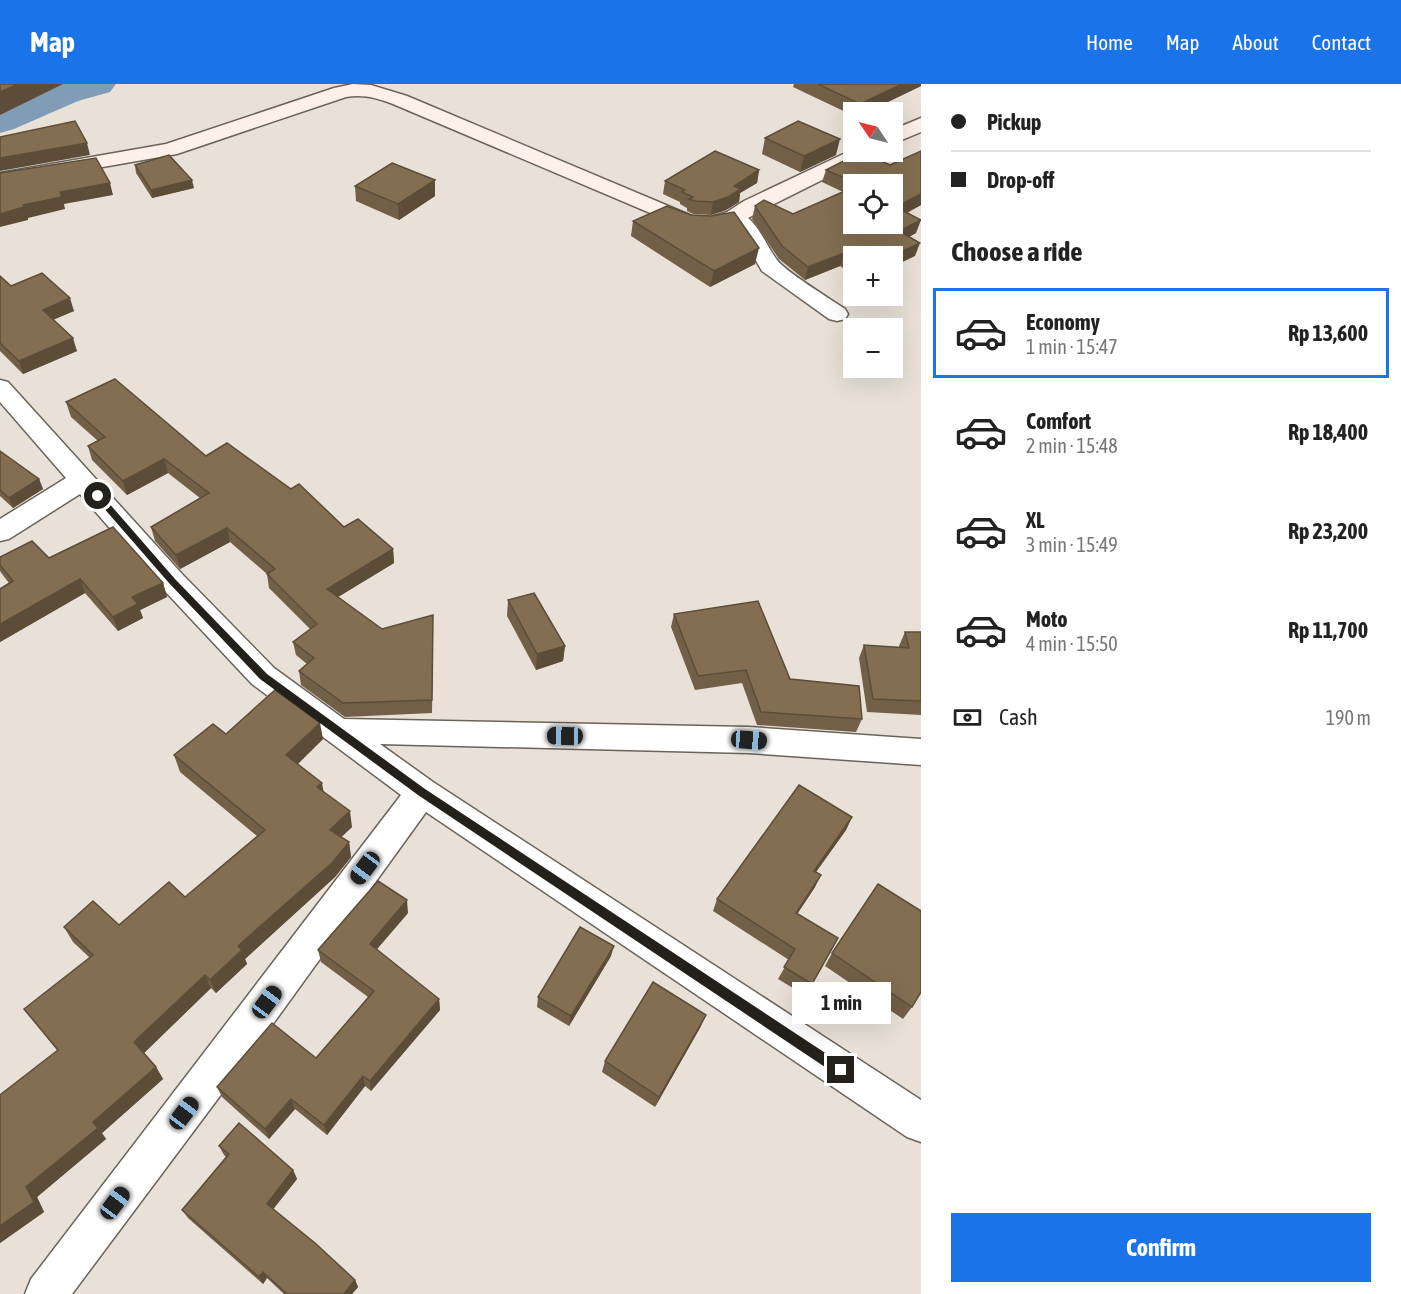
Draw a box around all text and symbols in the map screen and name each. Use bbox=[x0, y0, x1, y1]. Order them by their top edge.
text: Map bbox=[30, 26, 75, 58]
text: Home bbox=[1086, 30, 1133, 54]
text: Map bbox=[1166, 30, 1200, 54]
text: About bbox=[1233, 30, 1279, 54]
text: Contact bbox=[1312, 30, 1371, 54]
north arrow bbox=[843, 102, 903, 162]
map controls bbox=[843, 102, 903, 378]
text: Pickup bbox=[987, 109, 1042, 135]
text: Drop-off bbox=[987, 167, 1054, 193]
button: locate bbox=[843, 174, 903, 234]
text: Choose a ride bbox=[951, 236, 1083, 267]
button: + bbox=[843, 246, 903, 306]
icon: car bbox=[954, 306, 1008, 360]
text: Economy bbox=[1026, 309, 1100, 335]
button: − bbox=[843, 318, 903, 378]
text: Rp 13,600 bbox=[1288, 320, 1368, 346]
text: 1 min · 15:47 bbox=[1026, 335, 1118, 358]
icon: car bbox=[954, 405, 1008, 459]
text: Comfort bbox=[1026, 408, 1091, 434]
text: Rp 18,400 bbox=[1288, 419, 1368, 445]
text: 2 min · 15:48 bbox=[1026, 434, 1118, 457]
route start bbox=[84, 482, 111, 509]
icon: car bbox=[954, 504, 1008, 558]
text: XL bbox=[1026, 507, 1044, 533]
text: Rp 23,200 bbox=[1288, 518, 1368, 544]
text: 3 min · 15:49 bbox=[1026, 533, 1118, 556]
icon: car bbox=[954, 603, 1008, 657]
text: Moto bbox=[1026, 606, 1068, 632]
text: Rp 11,700 bbox=[1288, 617, 1368, 643]
text: 4 min · 15:50 bbox=[1026, 632, 1118, 655]
icon: cash bbox=[951, 701, 984, 734]
text: Cash bbox=[999, 704, 1038, 730]
text: 190 m bbox=[1326, 706, 1371, 729]
car bbox=[547, 727, 583, 745]
car bbox=[730, 730, 768, 750]
car bbox=[347, 848, 383, 888]
car bbox=[249, 982, 285, 1022]
callout: 1 min bbox=[792, 983, 890, 1025]
text: 1 min bbox=[821, 991, 862, 1014]
route end bbox=[827, 1056, 854, 1083]
car bbox=[166, 1093, 202, 1133]
car bbox=[97, 1183, 133, 1223]
button: Confirm bbox=[951, 1213, 1371, 1282]

